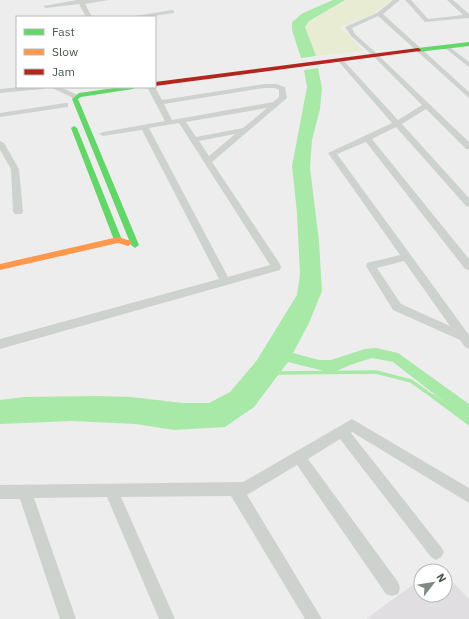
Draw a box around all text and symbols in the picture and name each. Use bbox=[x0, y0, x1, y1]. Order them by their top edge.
legend bbox=[16, 16, 156, 88]
text: Fast bbox=[52, 24, 75, 39]
text: Slow bbox=[52, 44, 78, 59]
text: Jam bbox=[52, 64, 75, 79]
north arrow bbox=[413, 563, 453, 603]
text: N bbox=[434, 571, 450, 585]

